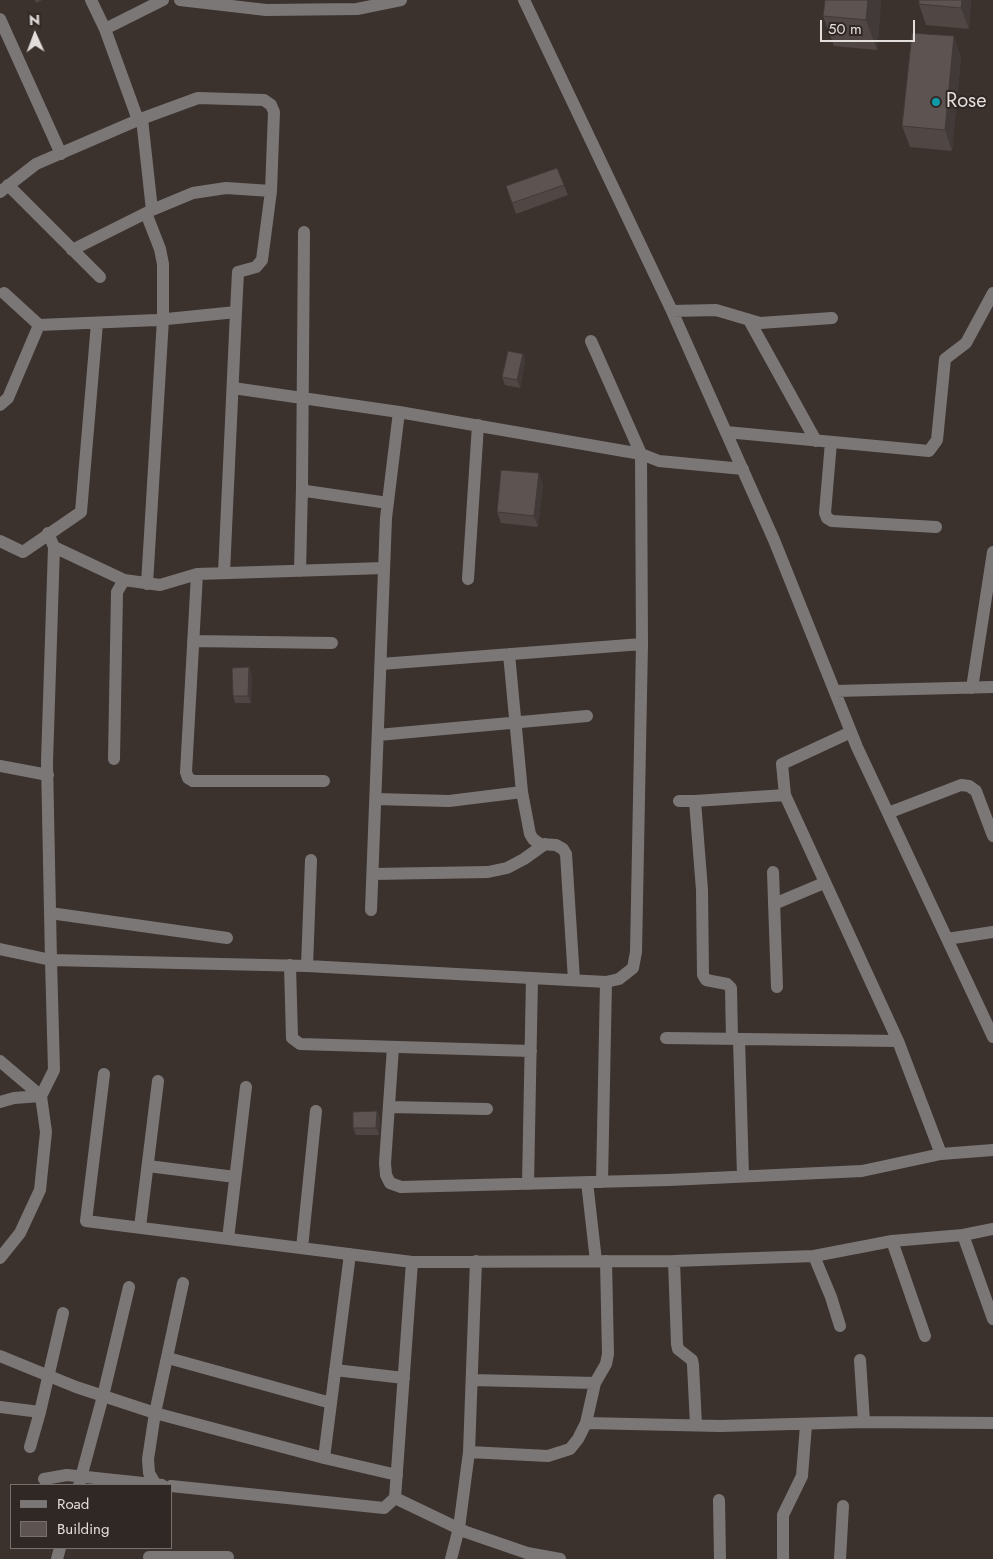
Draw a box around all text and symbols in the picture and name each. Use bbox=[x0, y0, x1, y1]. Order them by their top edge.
north arrow bbox=[10, 10, 60, 60]
text: N bbox=[29, 10, 40, 30]
scale bar bbox=[823, 10, 918, 42]
text: 50 m bbox=[828, 18, 862, 40]
place label: Rose bbox=[946, 90, 986, 114]
marker: Rose bbox=[930, 96, 942, 108]
legend bbox=[10, 1484, 172, 1549]
text: Road bbox=[57, 1493, 89, 1515]
text: Building bbox=[57, 1518, 109, 1540]

